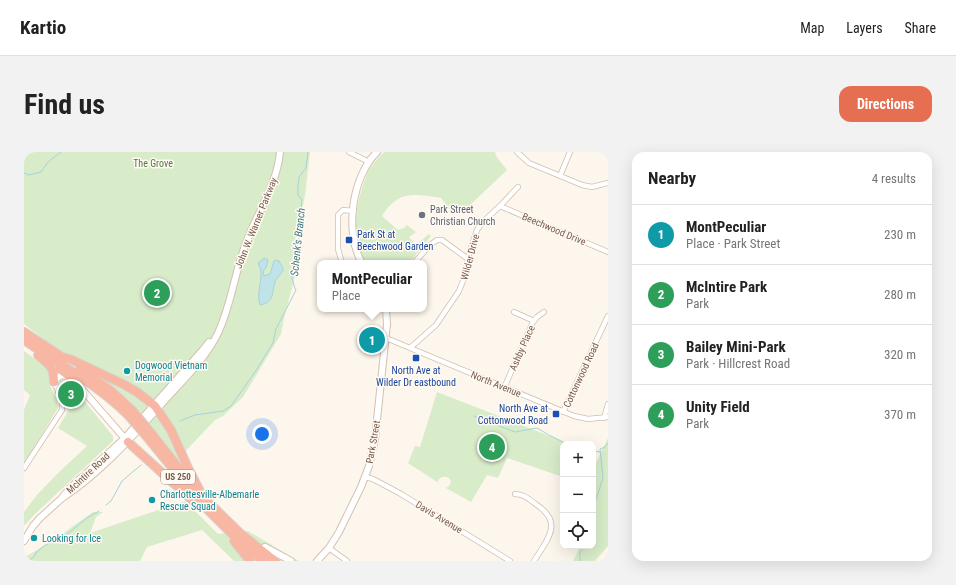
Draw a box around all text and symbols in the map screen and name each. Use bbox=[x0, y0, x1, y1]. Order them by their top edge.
text: Kartio bbox=[20, 16, 66, 39]
text: Map bbox=[800, 20, 824, 36]
text: Layers bbox=[846, 20, 883, 36]
text: Share bbox=[905, 20, 936, 36]
button: Directions bbox=[839, 86, 932, 122]
text: Find us bbox=[24, 88, 105, 121]
park label: The Grove bbox=[133, 158, 173, 169]
text: Nearby bbox=[648, 168, 696, 188]
text: 4 results bbox=[872, 171, 916, 186]
street label: John W. Warner Parkway bbox=[233, 176, 279, 270]
place label: Park Street Christian Church bbox=[430, 204, 495, 227]
water label: Schenk's Branch bbox=[288, 207, 308, 277]
marker: Park Street Christian Church bbox=[417, 210, 427, 220]
street label: Beechwood Drive bbox=[521, 211, 588, 247]
text: MontPeculiar bbox=[686, 218, 766, 236]
text: 1 bbox=[658, 227, 664, 242]
text: 230 m bbox=[884, 227, 916, 242]
place label: Park St at Beechwood Garden bbox=[357, 229, 433, 252]
street label: Wilder Drive bbox=[459, 233, 481, 281]
marker: Park St at Beechwood Garden bbox=[344, 235, 354, 245]
text: Place · Park Street bbox=[686, 236, 780, 251]
popup bbox=[317, 260, 427, 312]
text: MontPeculiar bbox=[332, 270, 412, 288]
pin: 2 bbox=[144, 278, 170, 308]
text: McIntire Park bbox=[686, 278, 767, 296]
text: 2 bbox=[658, 287, 664, 302]
text: 280 m bbox=[884, 287, 916, 302]
text: Place bbox=[332, 288, 360, 303]
text: Park bbox=[686, 296, 709, 311]
street label: Ashby Place bbox=[507, 323, 537, 372]
pin: 1 bbox=[359, 325, 385, 355]
text: Bailey Mini-Park bbox=[686, 338, 786, 356]
street label: Cottonwood Road bbox=[561, 341, 601, 409]
text: 3 bbox=[658, 347, 664, 362]
text: 320 m bbox=[884, 347, 916, 362]
marker: North Ave at Wilder Dr eastbound bbox=[411, 353, 421, 363]
text: Park · Hillcrest Road bbox=[686, 356, 790, 371]
place label: Dogwood Vietnam Memorial bbox=[135, 360, 207, 383]
place label: North Ave at Wilder Dr eastbound bbox=[376, 365, 456, 388]
marker: Dogwood Vietnam Memorial bbox=[122, 366, 132, 376]
street label: North Avenue bbox=[469, 369, 523, 399]
pin: 3 bbox=[58, 379, 84, 409]
text: Unity Field bbox=[686, 398, 750, 416]
place label: North Ave at Cottonwood Road bbox=[478, 403, 548, 426]
text: 4 bbox=[658, 407, 664, 422]
text: 370 m bbox=[884, 407, 916, 422]
marker: North Ave at Cottonwood Road bbox=[551, 409, 561, 419]
text: Park bbox=[686, 416, 709, 431]
street label: Park Street bbox=[364, 420, 382, 464]
your location bbox=[252, 424, 272, 444]
pin: 4 bbox=[479, 432, 505, 462]
map controls bbox=[560, 441, 596, 549]
button: + bbox=[560, 441, 596, 477]
street label: McIntire Road bbox=[64, 450, 112, 496]
road number: US 250 bbox=[161, 470, 195, 484]
button: − bbox=[560, 477, 596, 513]
place label: Charlottesville-Albemarle Rescue Squad bbox=[160, 489, 259, 512]
marker: Charlottesville-Albemarle Rescue Squad bbox=[147, 495, 157, 505]
street label: Davis Avenue bbox=[414, 499, 465, 535]
button: locate bbox=[560, 513, 596, 549]
marker: Looking for Ice bbox=[29, 533, 39, 543]
place label: Looking for Ice bbox=[42, 533, 101, 544]

